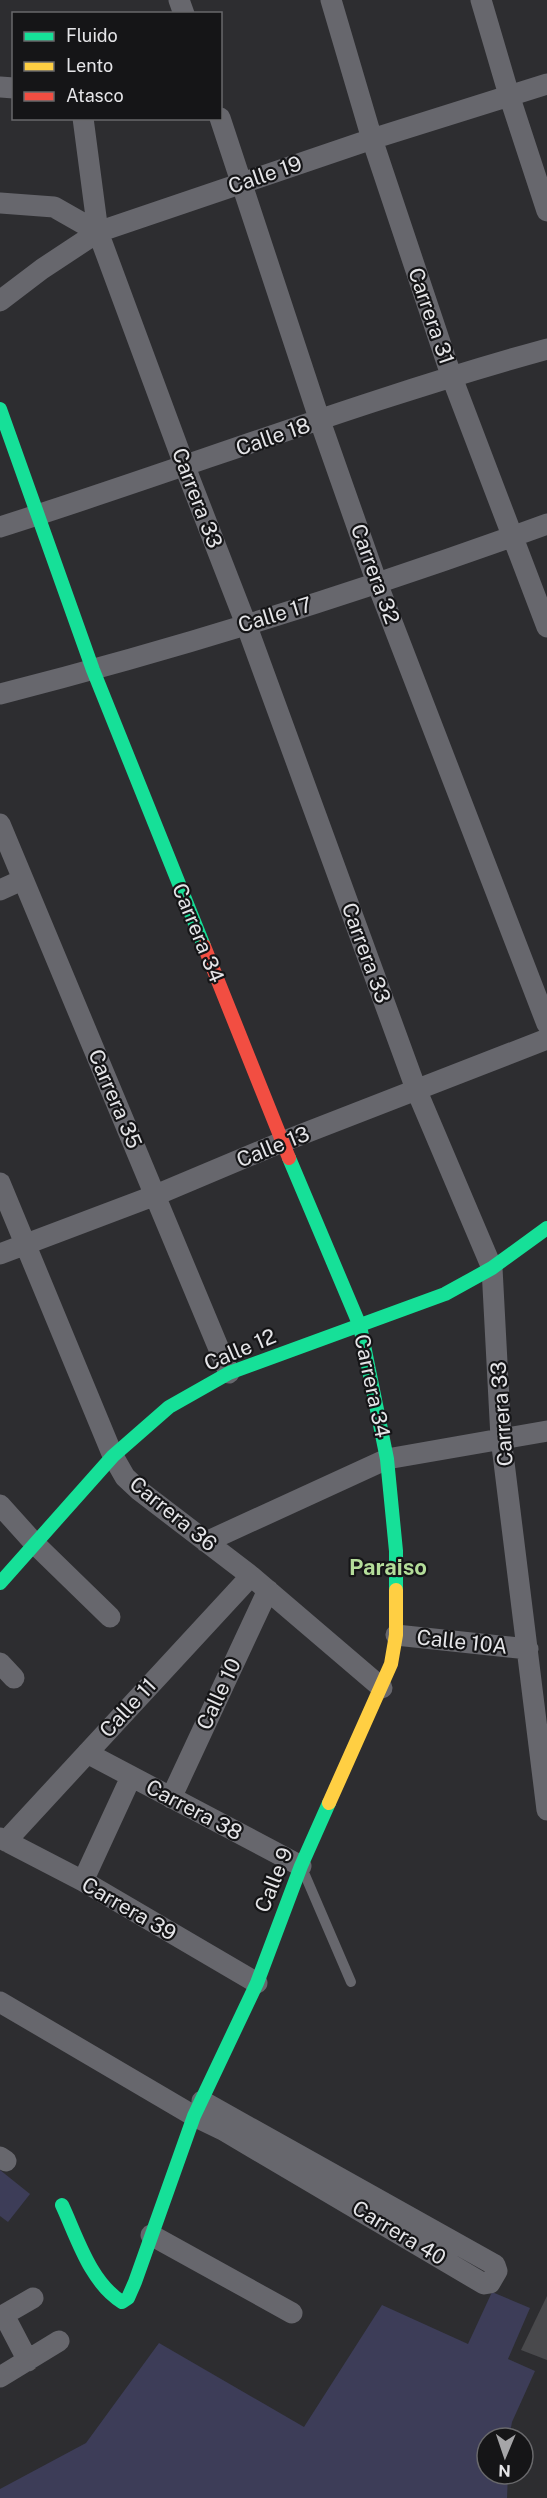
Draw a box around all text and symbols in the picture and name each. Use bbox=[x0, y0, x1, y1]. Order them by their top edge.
legend bbox=[12, 12, 222, 120]
text: Fluido bbox=[66, 25, 118, 46]
text: Lento bbox=[66, 55, 113, 76]
text: Atasco bbox=[66, 85, 124, 106]
street label: Calle 19 bbox=[225, 150, 305, 199]
street label: Carrera 31 bbox=[403, 264, 460, 367]
street label: Calle 18 bbox=[232, 412, 313, 461]
street label: Carrera 33 bbox=[167, 444, 228, 551]
street label: Carrera 32 bbox=[346, 521, 405, 627]
street label: Calle 17 bbox=[235, 591, 315, 638]
street label: Carrera 34 bbox=[167, 879, 230, 986]
street label: Carrera 33 bbox=[337, 899, 396, 1006]
street label: Carrera 35 bbox=[83, 1045, 148, 1152]
street label: Calle 13 bbox=[233, 1121, 313, 1172]
street label: Calle 12 bbox=[200, 1323, 280, 1376]
street label: Carrera 34 bbox=[349, 1332, 396, 1440]
street label: Carrera 33 bbox=[485, 1361, 518, 1467]
street label: Carrera 36 bbox=[125, 1471, 222, 1556]
district label: Paraiso bbox=[349, 1554, 427, 1580]
street label: Calle 10A bbox=[416, 1624, 509, 1659]
street label: Calle 10 bbox=[191, 1654, 246, 1734]
street label: Calle 11 bbox=[94, 1673, 161, 1742]
street label: Carrera 38 bbox=[142, 1774, 247, 1845]
street label: Calle 9 bbox=[249, 1844, 298, 1916]
street label: Carrera 39 bbox=[78, 1872, 181, 1946]
street label: Carrera 40 bbox=[348, 2195, 451, 2270]
north arrow bbox=[475, 2426, 535, 2486]
text: N bbox=[498, 2461, 511, 2480]

